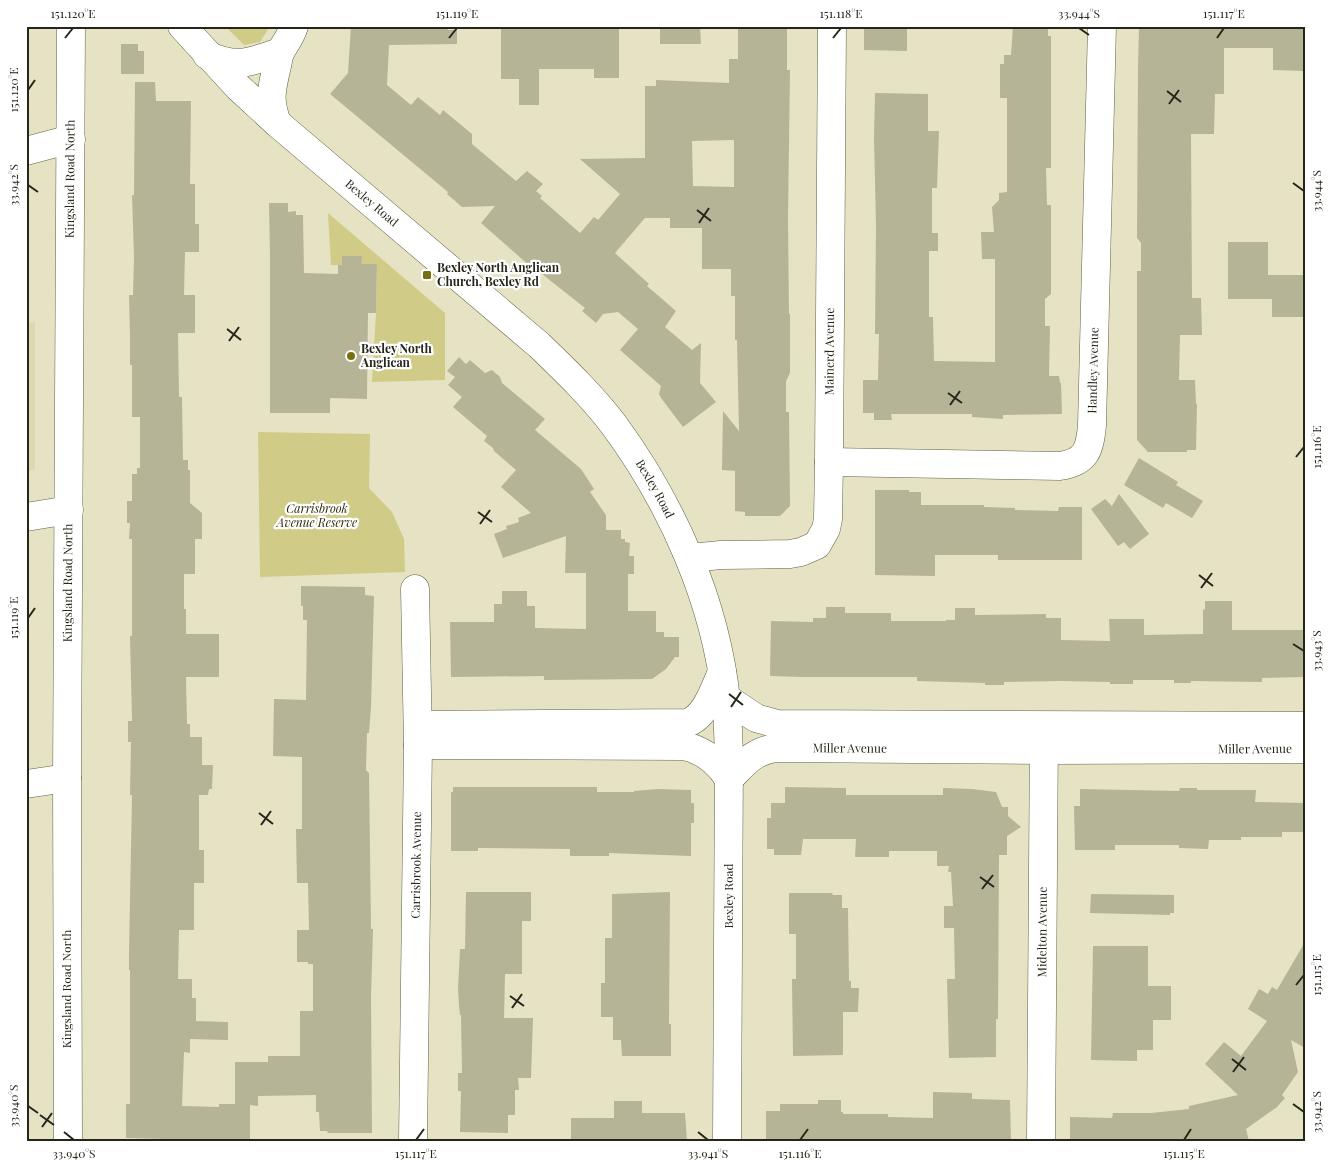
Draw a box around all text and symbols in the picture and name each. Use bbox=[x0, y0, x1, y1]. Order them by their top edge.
text: 151.120°E bbox=[50, 5, 96, 21]
text: 151.119°E bbox=[436, 5, 478, 21]
text: 151.118°E bbox=[819, 5, 863, 21]
text: 33.944°S bbox=[1058, 5, 1100, 21]
text: 151.117°E bbox=[1203, 5, 1245, 21]
text: 151.120°E bbox=[5, 67, 21, 113]
street label: Kingsland Road North bbox=[61, 120, 78, 238]
text: 33.942°S bbox=[5, 164, 21, 206]
text: 33.944°S bbox=[1308, 170, 1324, 212]
street label: Bexley Road bbox=[342, 175, 402, 230]
place label: Bexley North Anglican Church, Bexley Rd bbox=[437, 259, 560, 289]
marker: Bexley North Anglican Church, Bexley Rd bbox=[421, 269, 433, 281]
street label: Mainerd Avenue bbox=[820, 308, 837, 395]
street label: Handley Avenue bbox=[1083, 327, 1101, 414]
place label: Bexley North Anglican bbox=[360, 340, 433, 370]
marker: Bexley North Anglican bbox=[345, 350, 357, 362]
text: 151.116°E bbox=[1308, 425, 1324, 469]
street label: Bexley Road bbox=[633, 456, 679, 521]
park label: Carrisbrook Avenue Reserve bbox=[275, 500, 357, 530]
street label: Kingsland Road North bbox=[59, 524, 75, 642]
text: 151.119°E bbox=[5, 597, 21, 639]
text: 33.943°S bbox=[1308, 630, 1324, 672]
street label: Miller Avenue bbox=[813, 739, 887, 756]
street label: Miller Avenue bbox=[1218, 740, 1292, 756]
street label: Carrisbrook Avenue bbox=[407, 811, 424, 919]
street label: Bexley Road bbox=[720, 864, 736, 928]
street label: Midelton Avenue bbox=[1033, 887, 1050, 977]
street label: Kingsland Road North bbox=[58, 930, 74, 1048]
text: 151.115°E bbox=[1308, 954, 1324, 996]
text: 33.940°S bbox=[5, 1084, 21, 1128]
text: 33.942°S bbox=[1308, 1091, 1324, 1133]
text: 33.940°S bbox=[52, 1145, 96, 1161]
text: 151.117°E bbox=[395, 1145, 437, 1161]
text: 33.941°S bbox=[688, 1145, 728, 1161]
text: 151.116°E bbox=[778, 1145, 822, 1161]
text: 151.115°E bbox=[1163, 1145, 1205, 1161]

